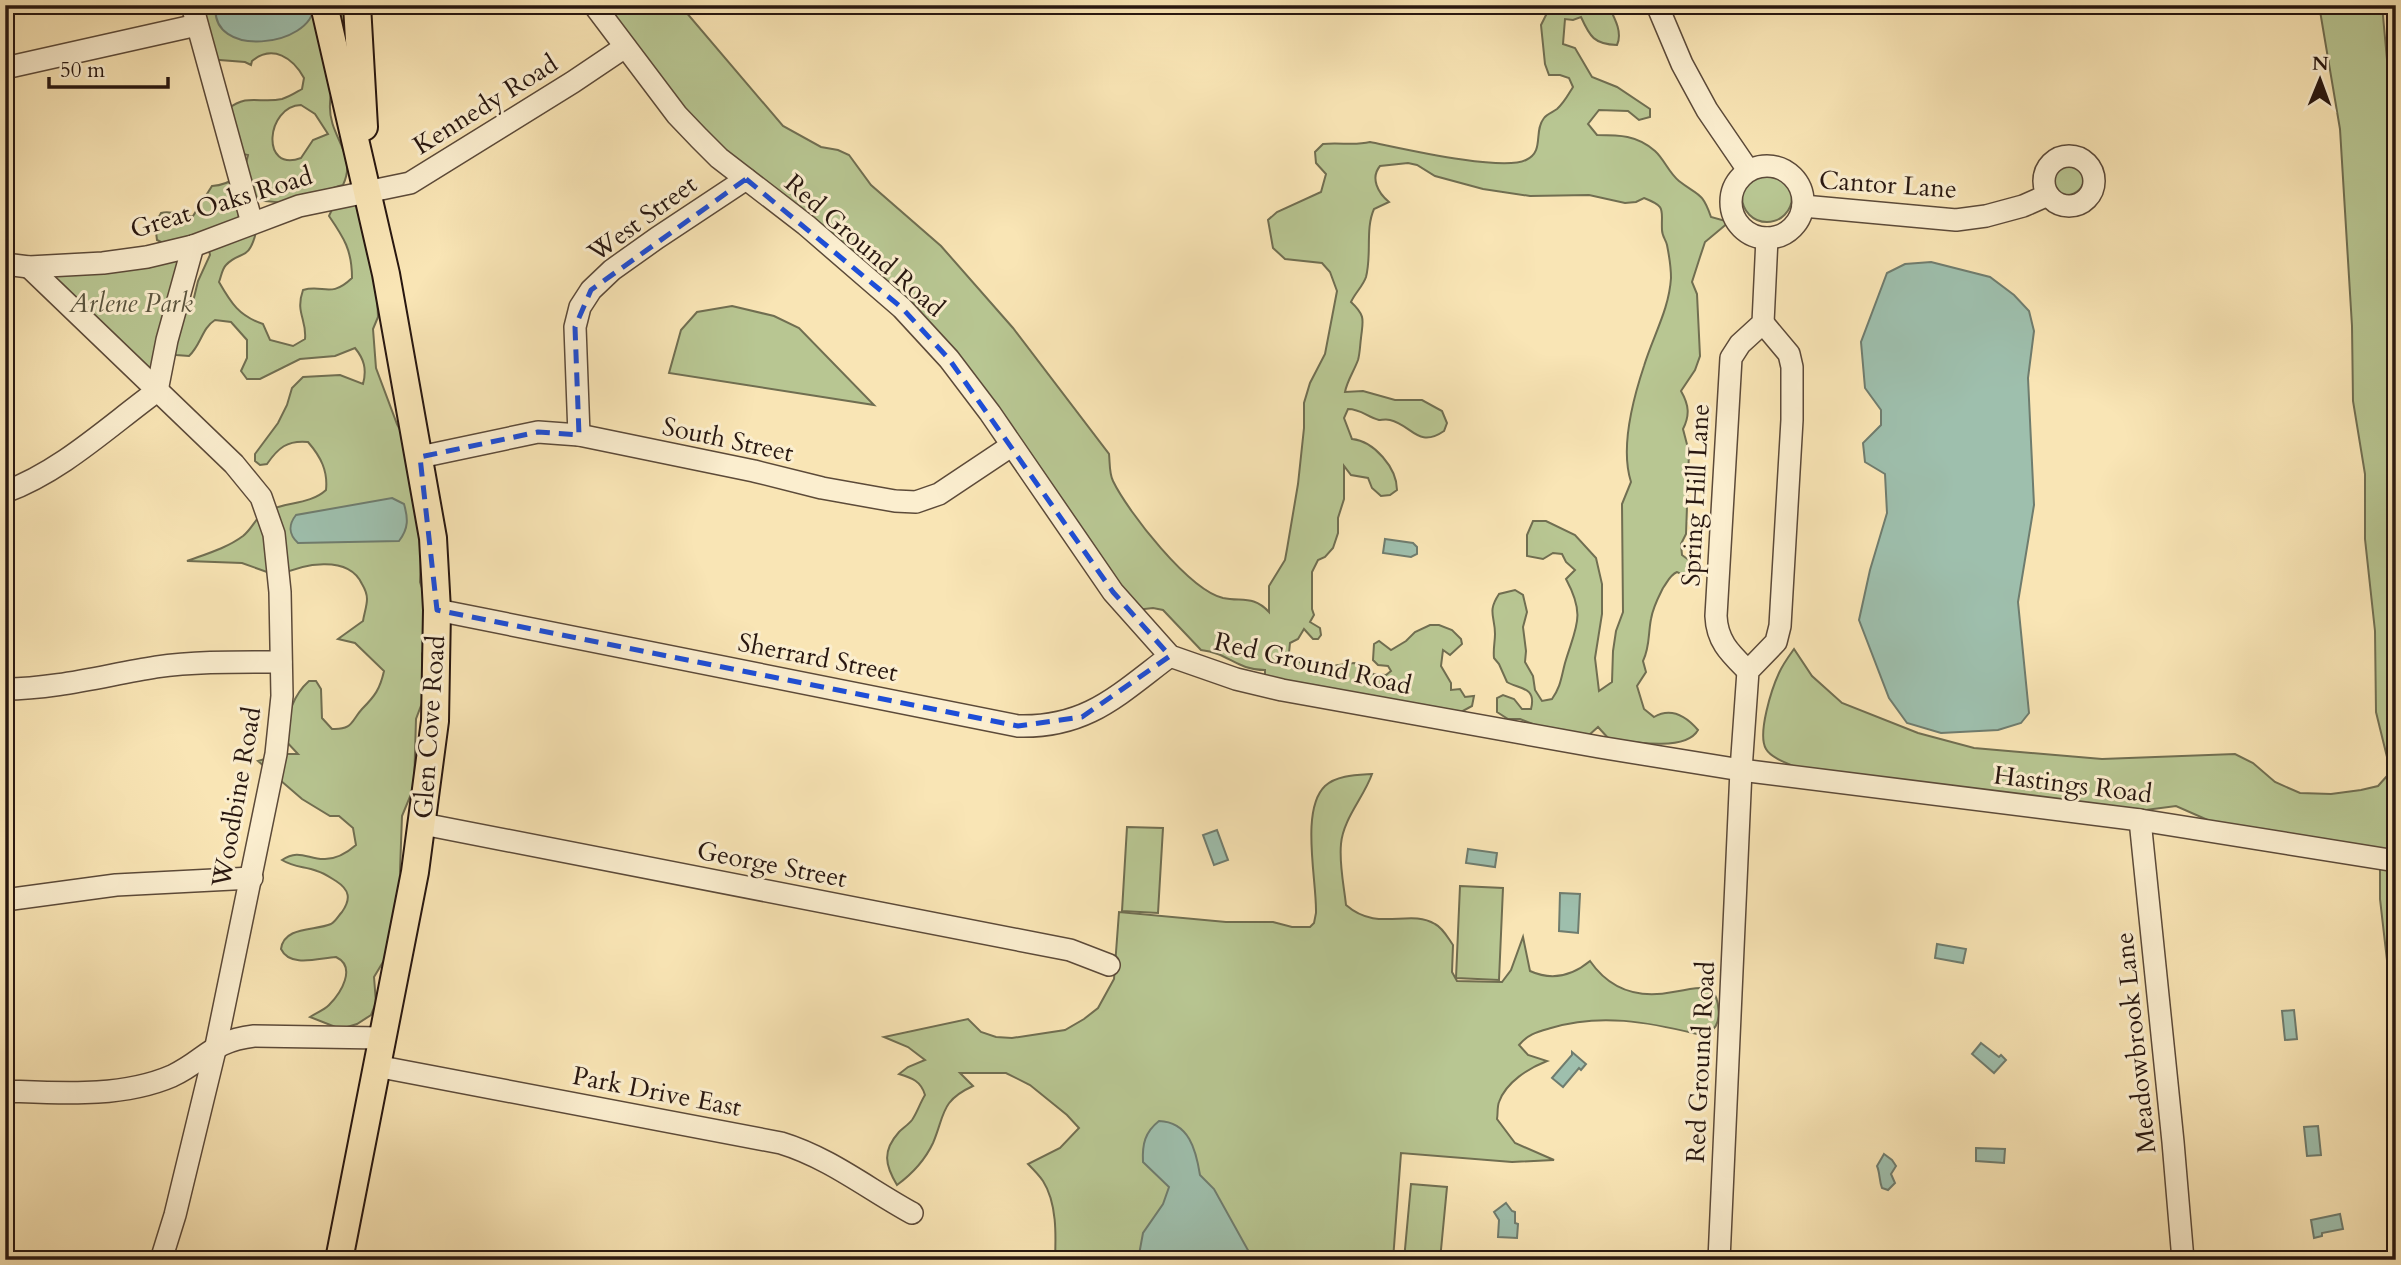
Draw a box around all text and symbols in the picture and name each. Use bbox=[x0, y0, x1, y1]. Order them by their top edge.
scale bar bbox=[49, 46, 168, 90]
street label: Kennedy Road bbox=[406, 46, 564, 163]
north arrow bbox=[2286, 46, 2356, 116]
text: N bbox=[2312, 51, 2329, 77]
text: 50 m bbox=[60, 56, 105, 85]
street label: Great Oaks Road bbox=[126, 158, 317, 247]
street label: Cantor Lane bbox=[1818, 162, 1958, 207]
street label: Red Ground Road bbox=[777, 166, 952, 325]
street label: West Street bbox=[580, 167, 704, 270]
park label: Arlene Park bbox=[68, 286, 193, 321]
street label: Spring Hill Lane bbox=[1673, 403, 1718, 587]
street label: South Street bbox=[659, 409, 797, 470]
street label: Red Ground Road bbox=[1211, 624, 1415, 703]
street label: Sherrard Street bbox=[735, 625, 901, 690]
street label: Glen Cove Road bbox=[406, 634, 453, 820]
street label: Woodbine Road bbox=[203, 704, 270, 891]
street label: Hastings Road bbox=[1992, 757, 2154, 812]
street label: George Street bbox=[694, 833, 850, 896]
street label: Meadowbrook Lane bbox=[2106, 931, 2165, 1155]
street label: Red Ground Road bbox=[1678, 960, 1723, 1164]
street label: Park Drive East bbox=[570, 1058, 744, 1125]

